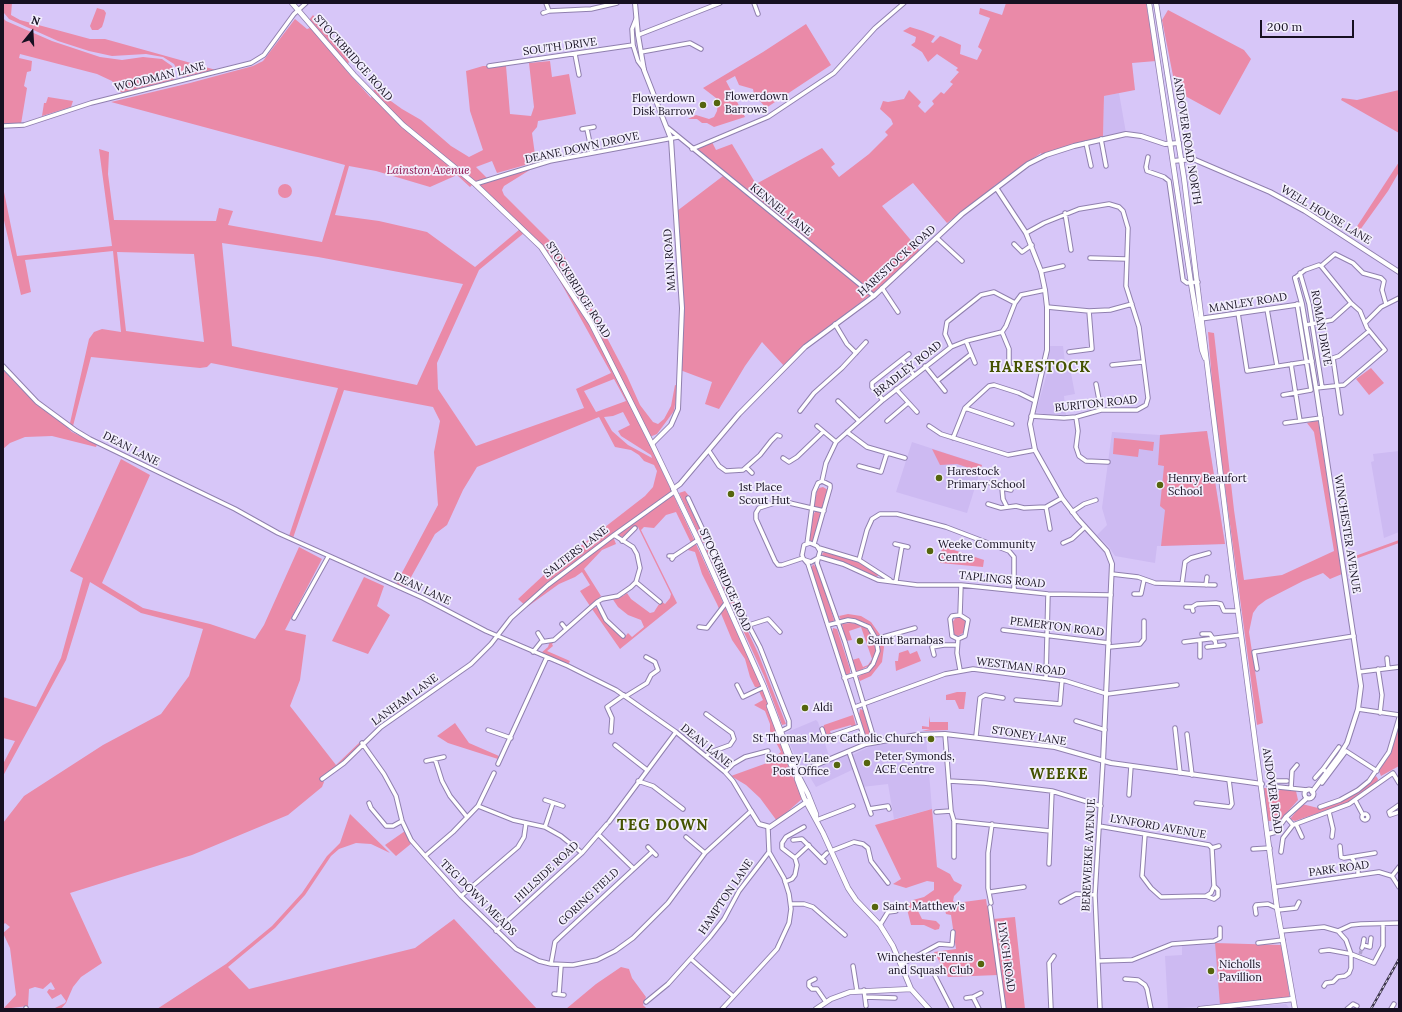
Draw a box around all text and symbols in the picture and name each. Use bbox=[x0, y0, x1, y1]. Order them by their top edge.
north arrow bbox=[12, 12, 52, 52]
street label: STOCKBRIDGE ROAD bbox=[311, 12, 395, 104]
scale bar bbox=[1262, 12, 1356, 38]
text: N bbox=[29, 13, 42, 29]
text: 200 m bbox=[1267, 19, 1302, 34]
street label: SOUTH DRIVE bbox=[522, 35, 598, 59]
street label: WOODMAN LANE bbox=[113, 59, 207, 95]
street label: ANDOVER ROAD NORTH bbox=[1170, 76, 1204, 206]
place label: Flowerdown Barrows bbox=[725, 90, 788, 116]
place label: Flowerdown Disk Barrow bbox=[632, 92, 695, 118]
marker: Flowerdown Barrows bbox=[712, 98, 722, 108]
marker: Flowerdown Disk Barrow bbox=[698, 100, 708, 110]
street label: DEANE DOWN DROVE bbox=[524, 129, 640, 167]
park label: Lainston Avenue bbox=[386, 164, 470, 178]
street label: KENNEL LANE bbox=[747, 181, 815, 239]
street label: WELL HOUSE LANE bbox=[1278, 183, 1374, 247]
street label: HARESTOCK ROAD bbox=[855, 223, 939, 299]
street label: MAIN ROAD bbox=[661, 228, 679, 292]
street label: STOCKBRIDGE ROAD bbox=[543, 239, 613, 341]
street label: ROMAN DRIVE bbox=[1308, 289, 1334, 367]
street label: MANLEY ROAD bbox=[1208, 290, 1288, 316]
street label: BRADLEY ROAD bbox=[871, 338, 945, 400]
district label: HARESTOCK bbox=[989, 359, 1091, 377]
street label: BURITON ROAD bbox=[1054, 393, 1138, 415]
street label: DEAN LANE bbox=[100, 429, 162, 469]
place label: Harestock Primary School bbox=[947, 465, 1025, 491]
place label: Henry Beaufort School bbox=[1168, 472, 1247, 498]
marker: Harestock Primary School bbox=[934, 473, 944, 483]
street label: WINCHESTER AVENUE bbox=[1331, 474, 1363, 594]
marker: Henry Beaufort School bbox=[1155, 480, 1165, 490]
place label: 1st Place Scout Hut bbox=[739, 481, 790, 507]
marker: 1st Place Scout Hut bbox=[726, 489, 736, 499]
street label: SALTERS LANE bbox=[541, 523, 611, 581]
street label: STOCKBRIDGE ROAD bbox=[696, 526, 754, 634]
place label: Weeke Community Centre bbox=[938, 538, 1035, 564]
marker: Weeke Community Centre bbox=[925, 546, 935, 556]
street label: TAPLINGS ROAD bbox=[958, 569, 1046, 591]
street label: DEAN LANE bbox=[391, 570, 453, 608]
street label: PEMERTON ROAD bbox=[1009, 615, 1105, 639]
place label: Saint Barnabas bbox=[868, 634, 944, 648]
marker: Saint Barnabas bbox=[855, 636, 865, 646]
street label: WESTMAN ROAD bbox=[976, 655, 1066, 679]
street label: LANHAM LANE bbox=[369, 671, 441, 729]
place label: Aldi bbox=[813, 701, 833, 715]
marker: Aldi bbox=[800, 703, 810, 713]
street label: DEAN LANE bbox=[678, 721, 734, 771]
street label: STONEY LANE bbox=[991, 724, 1067, 748]
place label: St Thomas More Catholic Church bbox=[753, 732, 923, 746]
marker: St Thomas More Catholic Church bbox=[926, 734, 936, 744]
street label: ANDOVER ROAD bbox=[1259, 747, 1285, 835]
place label: Peter Symonds, ACE Centre bbox=[875, 750, 955, 776]
place label: Stoney Lane Post Office bbox=[766, 752, 829, 778]
marker: Peter Symonds, ACE Centre bbox=[862, 758, 872, 768]
marker: Stoney Lane Post Office bbox=[832, 760, 842, 770]
district label: WEEKE bbox=[1030, 766, 1088, 784]
street label: BEREWEEKE AVENUE bbox=[1079, 798, 1099, 912]
street label: LYNFORD AVENUE bbox=[1109, 812, 1207, 842]
district label: TEG DOWN bbox=[617, 817, 709, 835]
street label: HILLSIDE ROAD bbox=[512, 839, 582, 905]
street label: TEG DOWN MEADS bbox=[437, 857, 519, 939]
street label: HAMPTON LANE bbox=[696, 857, 756, 937]
street label: PARK ROAD bbox=[1308, 858, 1370, 880]
street label: GORING FIELD bbox=[556, 866, 622, 928]
place label: Saint Matthew's bbox=[883, 900, 965, 914]
marker: Saint Matthew's bbox=[870, 902, 880, 912]
street label: LYNCH ROAD bbox=[995, 921, 1017, 993]
place label: Winchester Tennis and Squash Club bbox=[877, 951, 973, 977]
place label: Nicholls Pavillion bbox=[1219, 958, 1262, 984]
marker: Winchester Tennis and Squash Club bbox=[976, 959, 986, 969]
marker: Nicholls Pavillion bbox=[1206, 966, 1216, 976]

